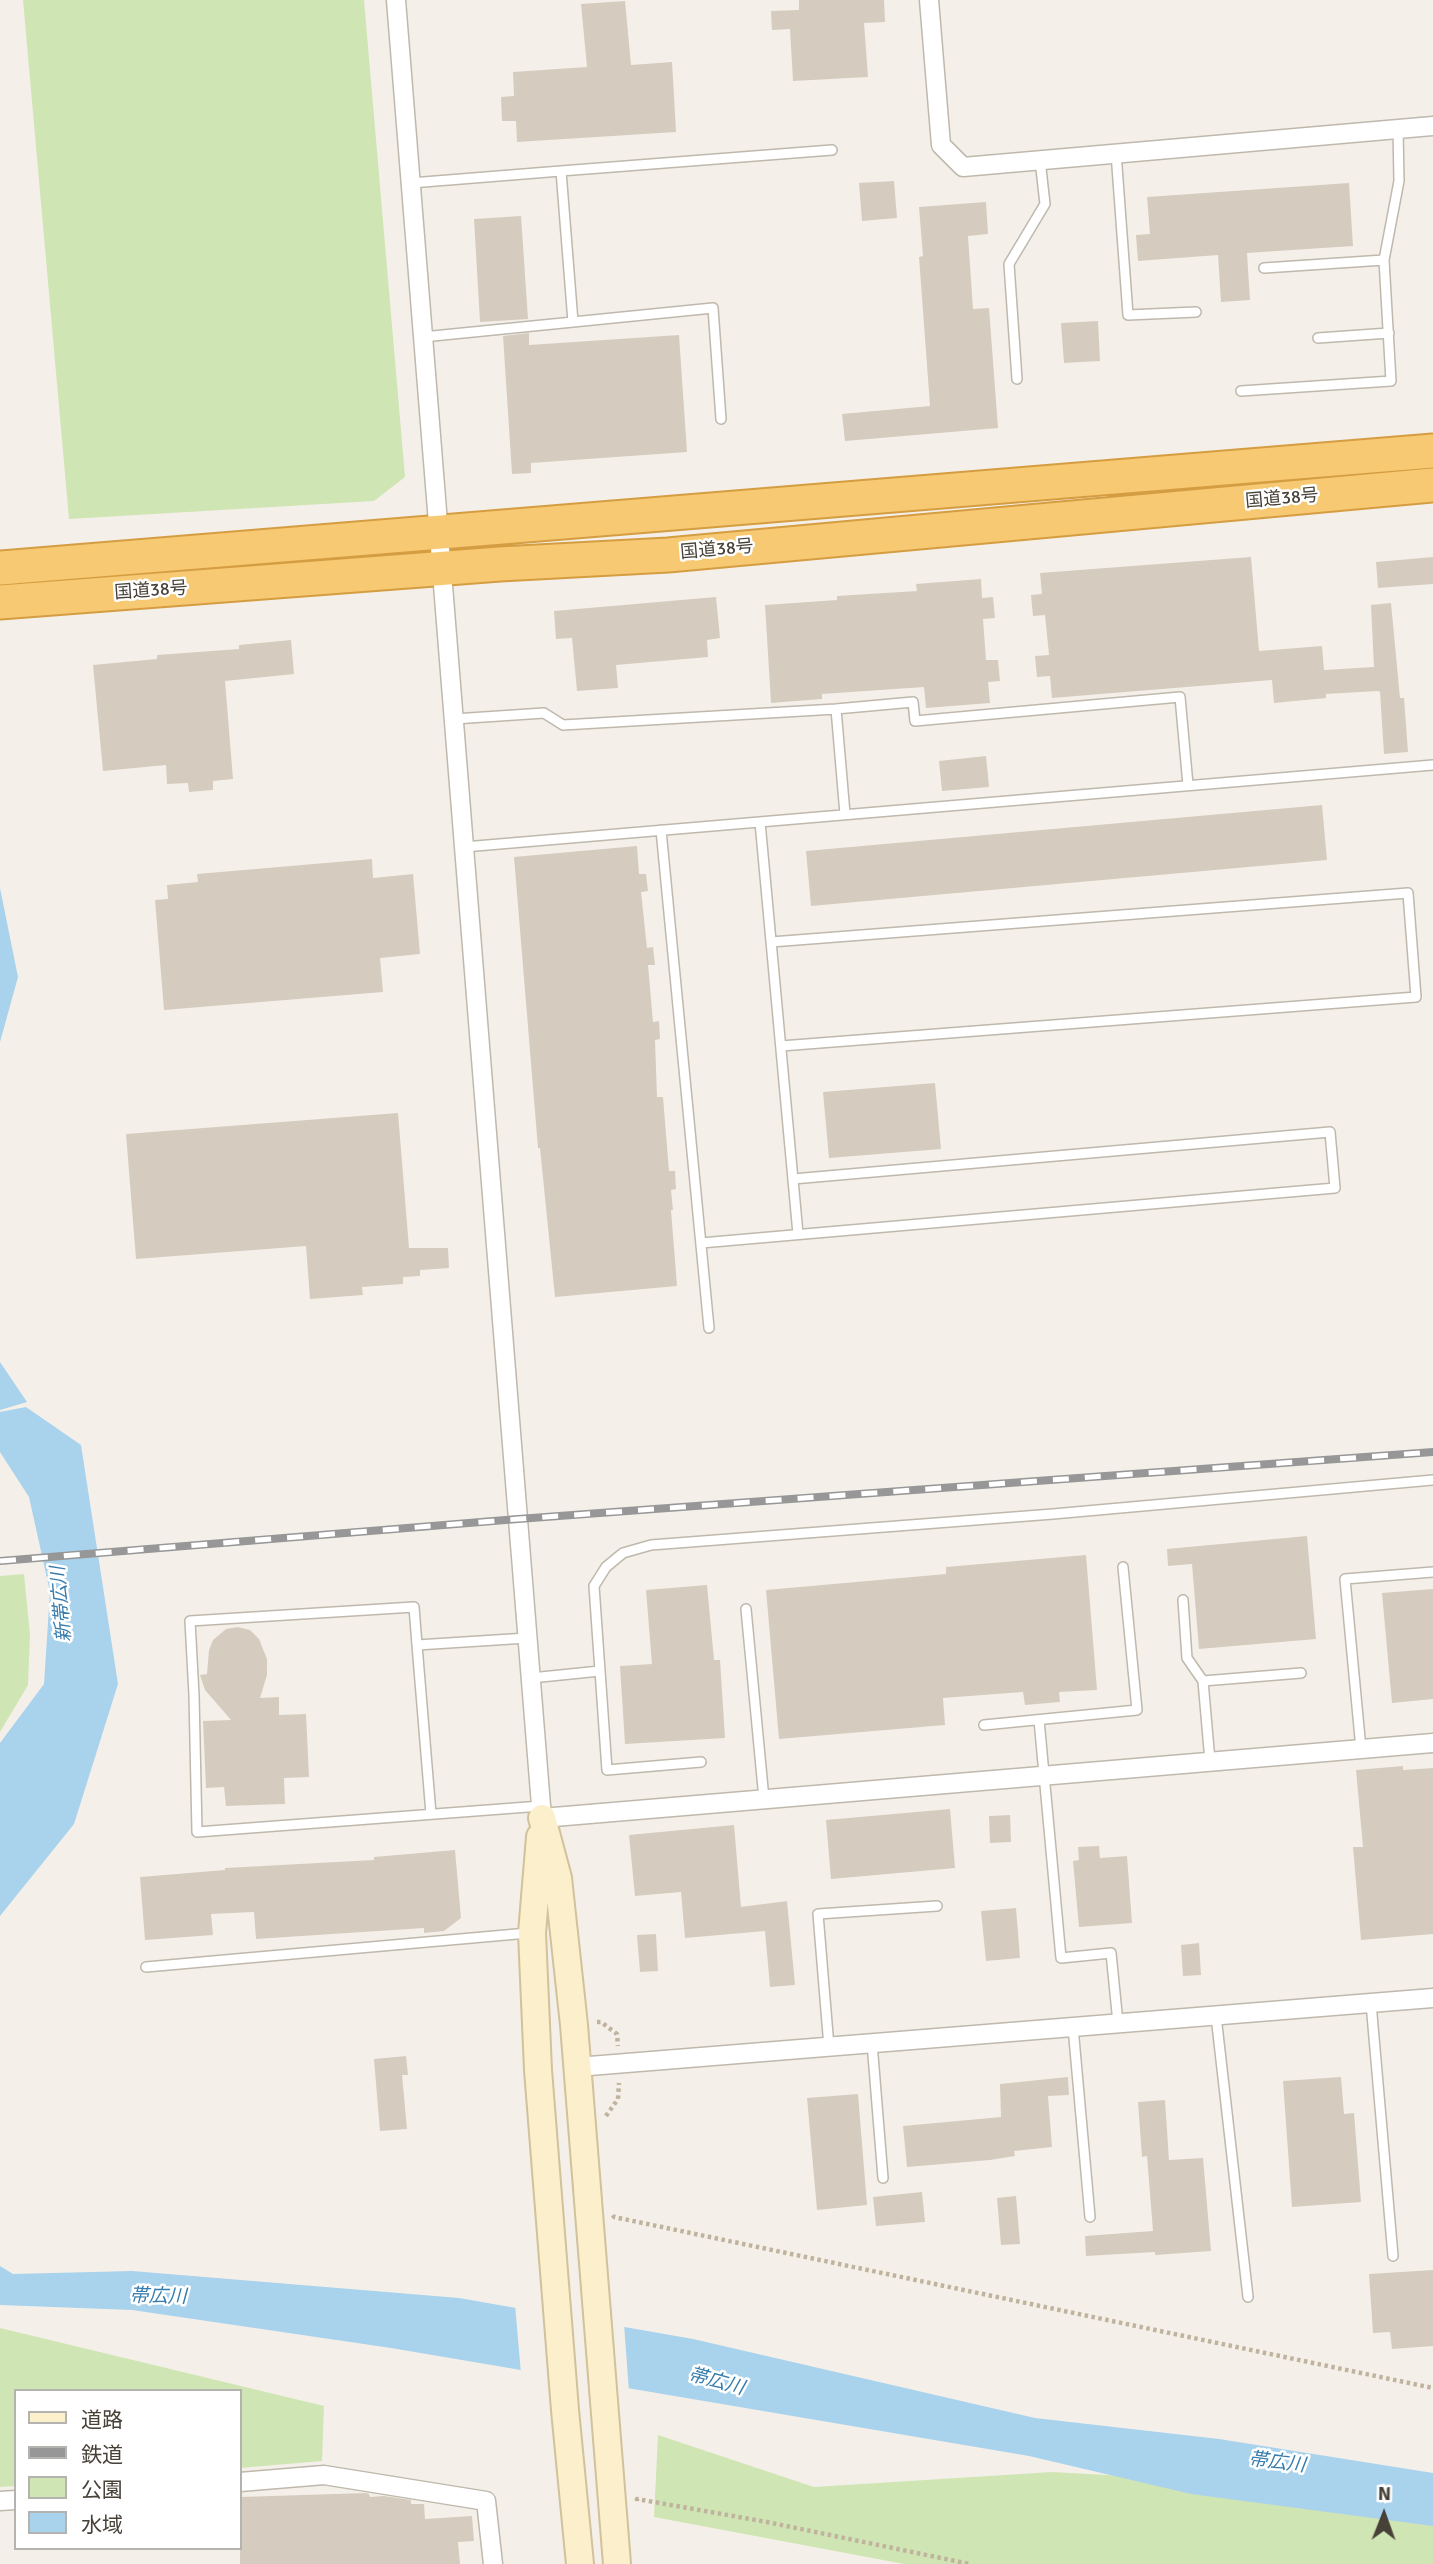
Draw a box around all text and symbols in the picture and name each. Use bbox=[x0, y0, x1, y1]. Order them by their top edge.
street label: 国道38号 bbox=[1244, 485, 1320, 513]
street label: 国道38号 bbox=[679, 536, 755, 564]
street label: 国道38号 bbox=[114, 578, 188, 604]
water label: 新帯広川 bbox=[47, 1565, 77, 1643]
water label: 帯広川 bbox=[129, 2285, 187, 2309]
water label: 帯広川 bbox=[686, 2364, 746, 2400]
legend bbox=[14, 2389, 242, 2550]
text: 道路 bbox=[81, 2407, 123, 2433]
text: 鉄道 bbox=[81, 2442, 123, 2468]
water label: 帯広川 bbox=[1247, 2448, 1307, 2478]
text: 公園 bbox=[81, 2477, 123, 2503]
north arrow bbox=[1349, 2480, 1419, 2550]
text: N bbox=[1378, 2482, 1391, 2506]
text: 水域 bbox=[81, 2512, 123, 2538]

